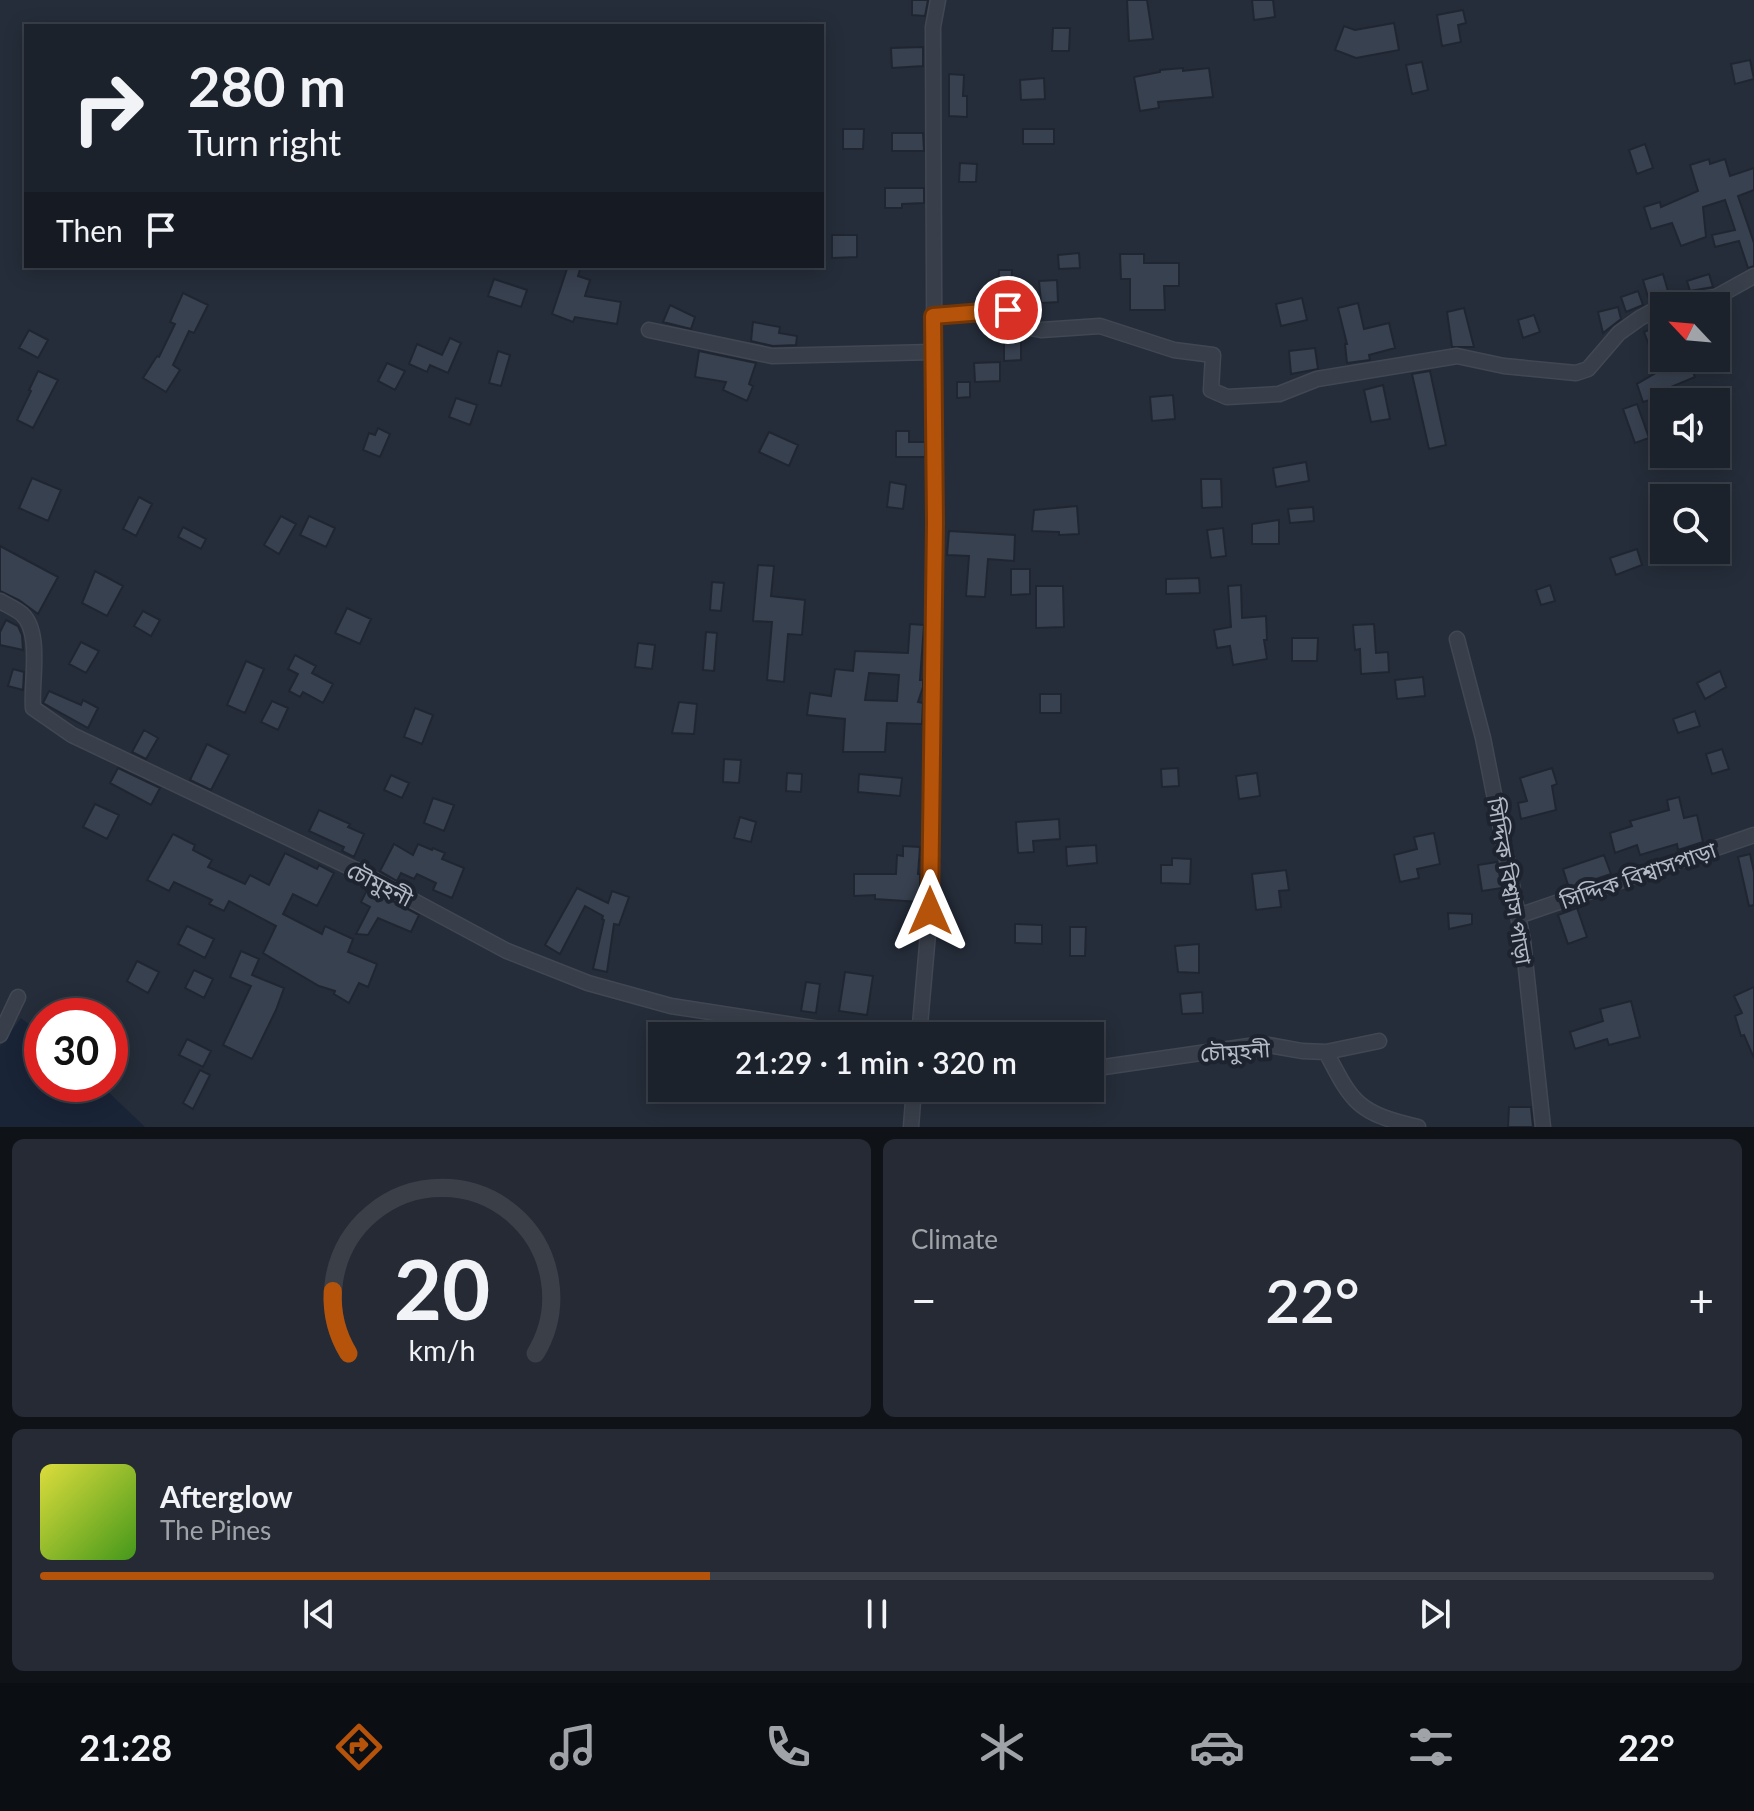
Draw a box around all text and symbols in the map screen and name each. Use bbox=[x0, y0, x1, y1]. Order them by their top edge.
text: 280 m bbox=[188, 52, 346, 119]
icon: right bbox=[56, 56, 160, 160]
text: Turn right bbox=[188, 120, 341, 164]
icon: arrive bbox=[139, 208, 183, 252]
text: Then bbox=[56, 212, 123, 248]
pin bbox=[974, 276, 1042, 344]
icon: arrive bbox=[986, 288, 1030, 332]
north arrow bbox=[1650, 292, 1730, 372]
map controls bbox=[1650, 292, 1730, 564]
button: sound bbox=[1650, 388, 1730, 468]
button: search bbox=[1650, 484, 1730, 564]
street label: সিদ্দিক বিশ্বাস পাড়া bbox=[1482, 795, 1538, 968]
street label: সিদ্দিক বিশ্বাসপাড়া bbox=[1556, 835, 1721, 915]
street label: চৌমুহনী bbox=[342, 856, 418, 913]
position arrow bbox=[888, 869, 972, 953]
speed limit sign: 30 bbox=[24, 998, 128, 1102]
street label: চৌমুহনী bbox=[1199, 1035, 1272, 1068]
text: 21:29 · 1 min · 320 m bbox=[735, 1044, 1017, 1080]
text: Climate bbox=[911, 1223, 998, 1255]
text: 20 bbox=[393, 1238, 490, 1338]
text: 22° bbox=[1265, 1264, 1360, 1336]
text: − bbox=[911, 1274, 937, 1326]
text: + bbox=[1688, 1274, 1714, 1326]
text: km/h bbox=[408, 1333, 475, 1367]
text: Afterglow bbox=[160, 1478, 293, 1514]
text: The Pines bbox=[160, 1514, 271, 1546]
icon: previous bbox=[297, 1592, 341, 1636]
icon: pause bbox=[855, 1592, 899, 1636]
icon: next bbox=[1413, 1592, 1457, 1636]
icon: directions bbox=[331, 1719, 387, 1775]
icon: music bbox=[545, 1719, 601, 1775]
icon: phone bbox=[760, 1719, 816, 1775]
icon: climate bbox=[974, 1719, 1030, 1775]
icon: car bbox=[1189, 1719, 1245, 1775]
icon: filters bbox=[1403, 1719, 1459, 1775]
text: 21:28 bbox=[79, 1725, 172, 1769]
text: 22° bbox=[1618, 1725, 1675, 1769]

